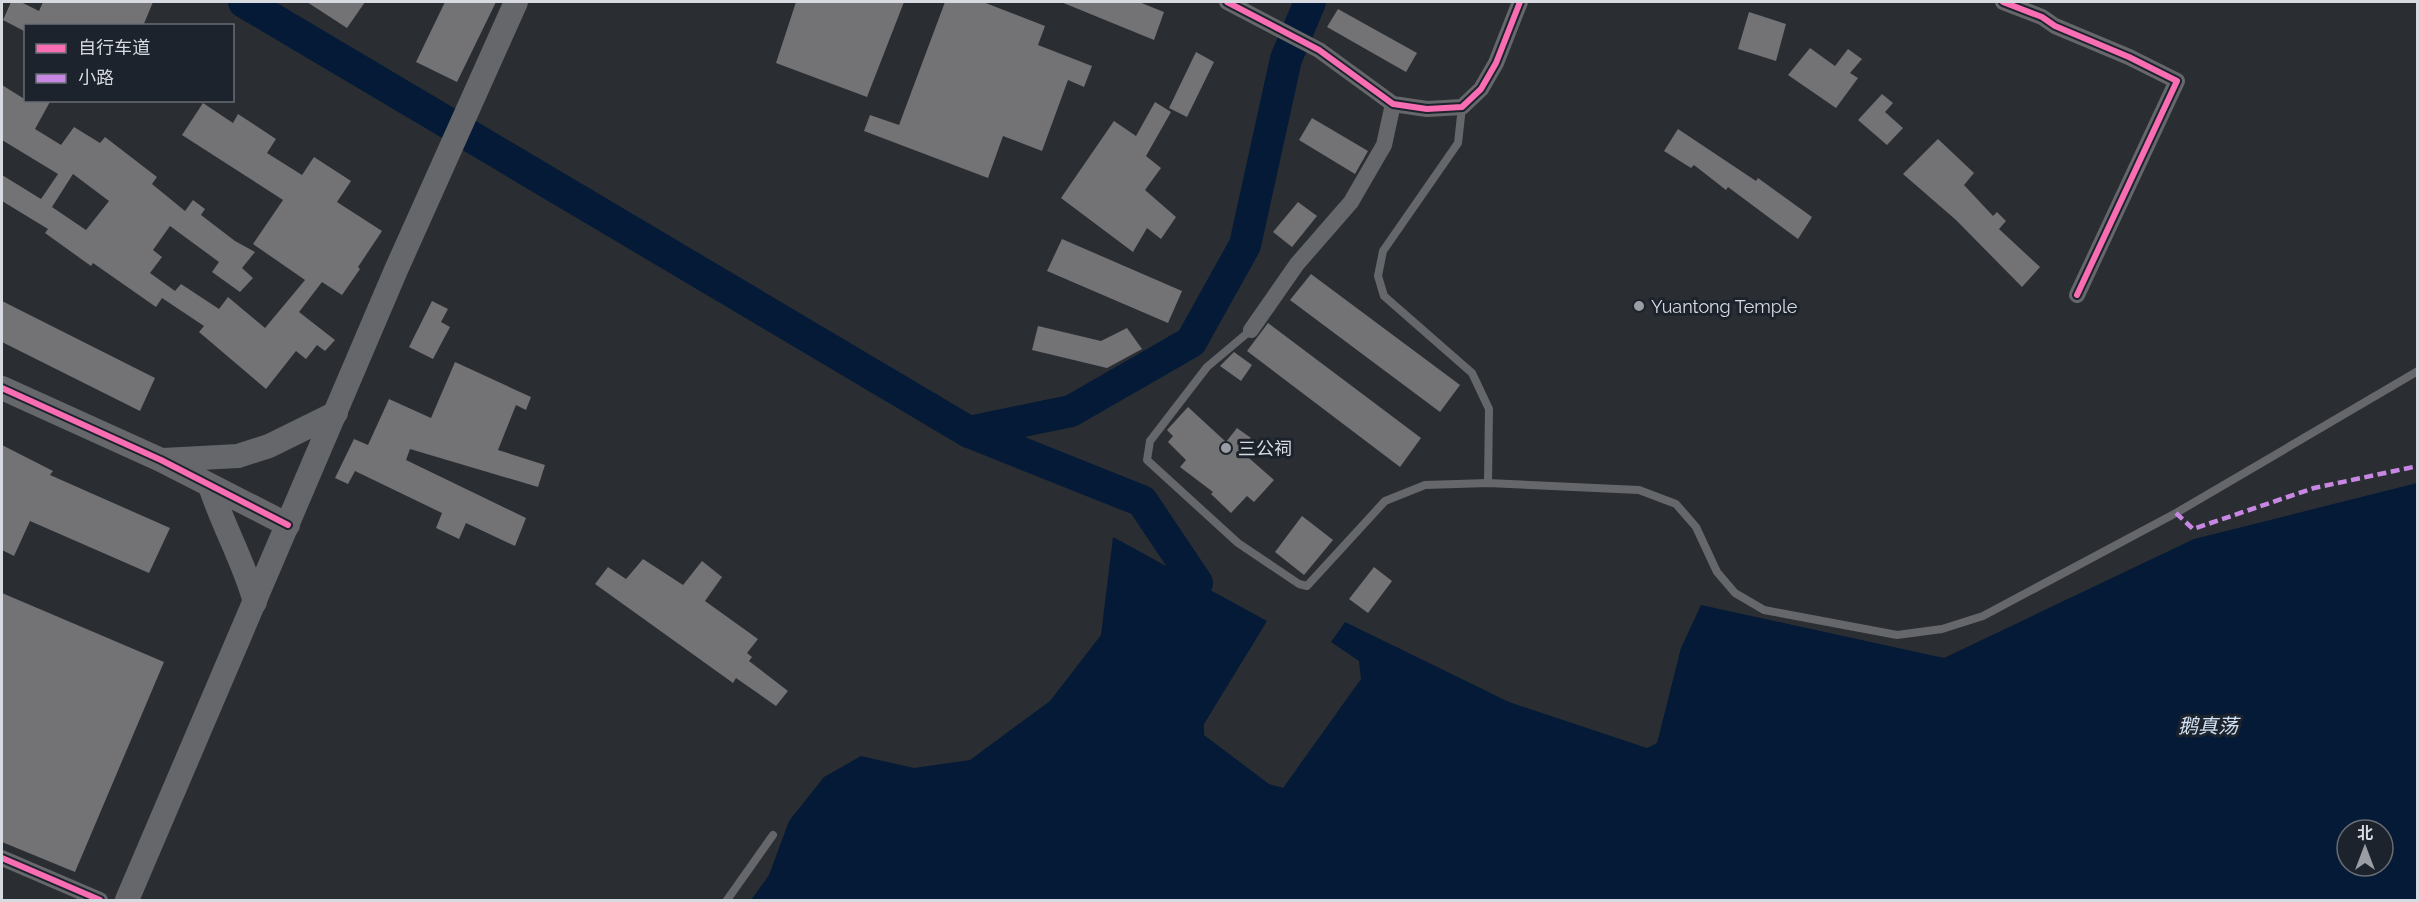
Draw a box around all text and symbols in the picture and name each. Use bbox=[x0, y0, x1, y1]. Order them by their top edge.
legend bbox=[24, 24, 234, 102]
text: 自行车道 bbox=[78, 37, 150, 58]
text: 小路 bbox=[78, 67, 114, 88]
place label: Yuantong Temple bbox=[1651, 296, 1798, 317]
marker: Yuantong Temple bbox=[1632, 299, 1646, 313]
place label: 三公祠 bbox=[1238, 438, 1292, 459]
marker: 三公祠 bbox=[1219, 441, 1233, 455]
water label: 鹅真荡 bbox=[2178, 714, 2241, 738]
north arrow bbox=[2335, 818, 2395, 878]
text: 北 bbox=[2357, 824, 2373, 843]

